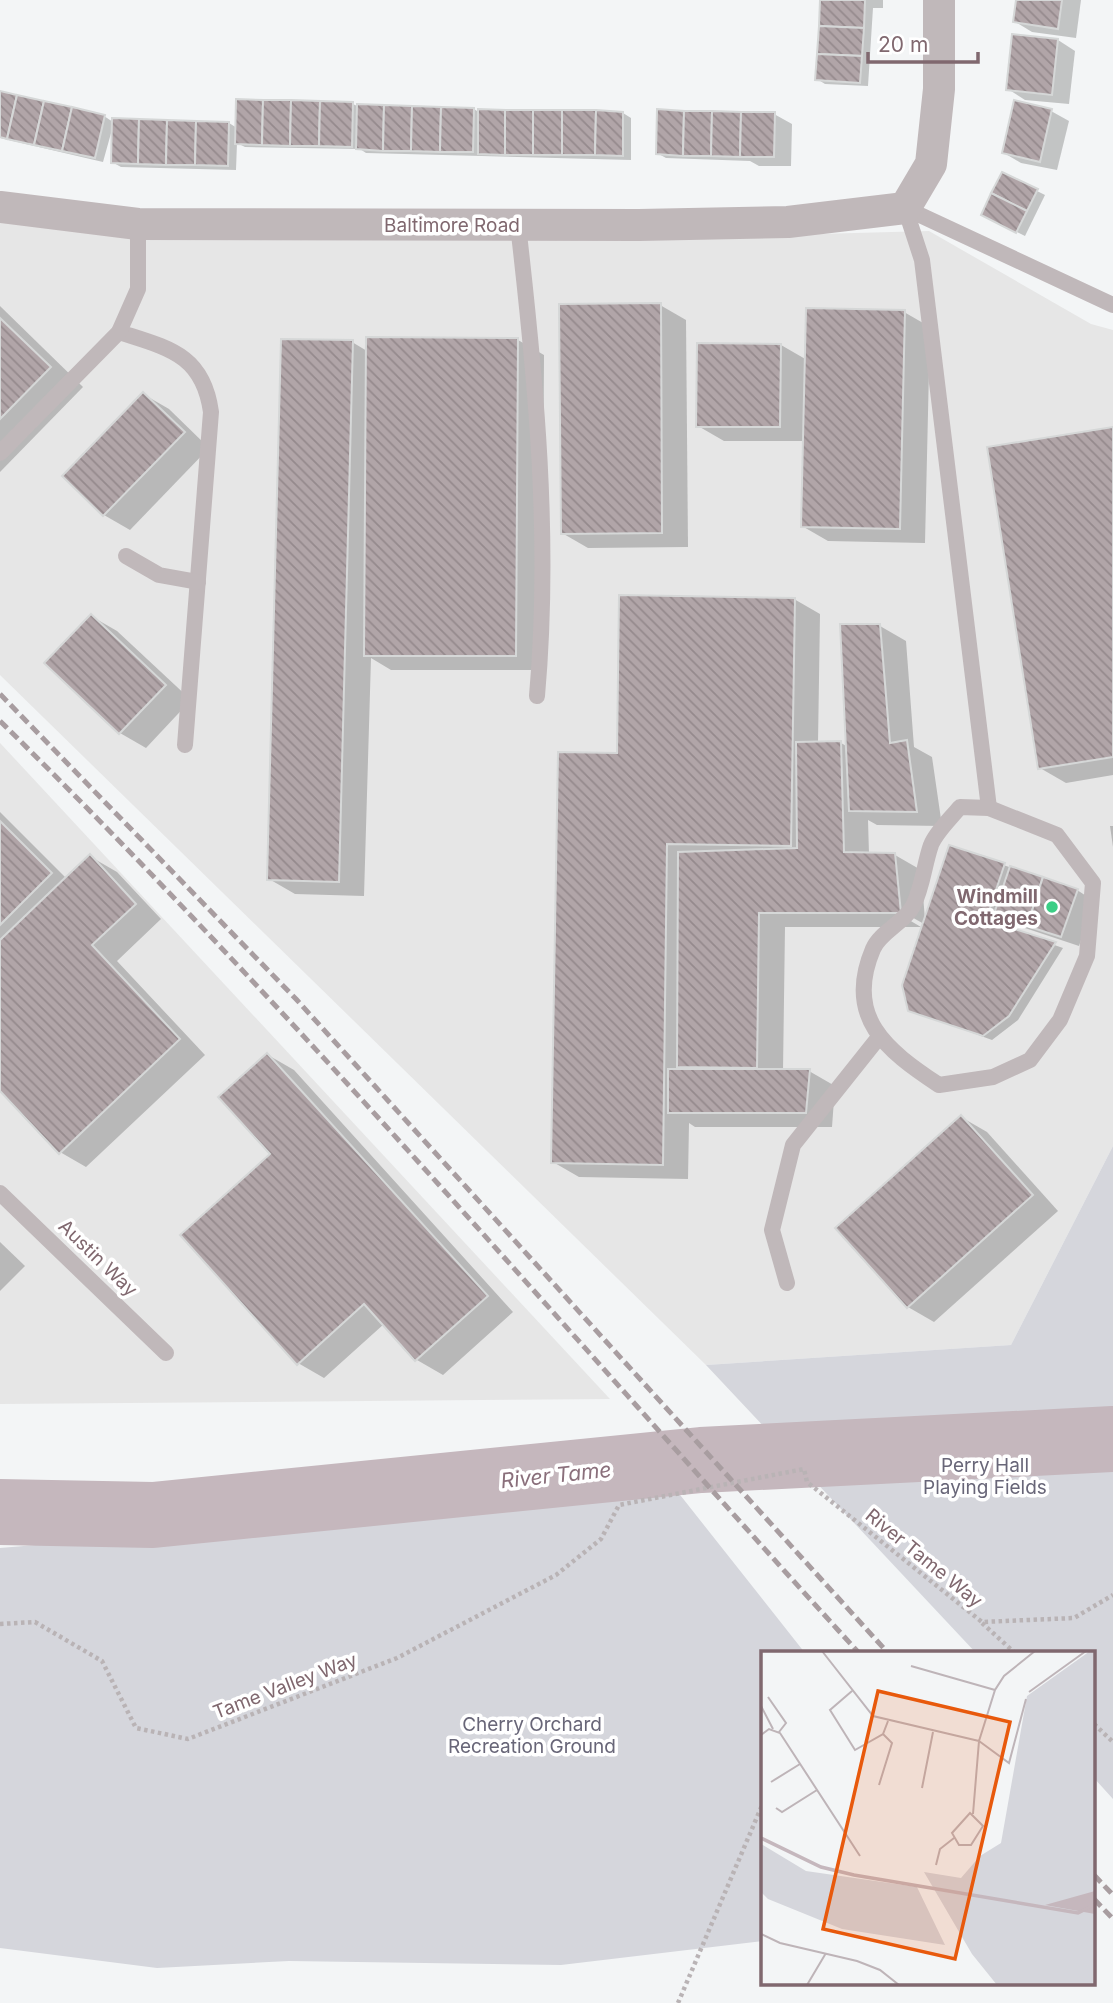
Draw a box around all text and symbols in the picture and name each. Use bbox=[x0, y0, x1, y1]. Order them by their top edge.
scale bar bbox=[868, 21, 978, 65]
text: 20 m bbox=[878, 32, 928, 57]
street label: Baltimore Road bbox=[384, 214, 520, 237]
place label: Windmill Cottages bbox=[954, 885, 1038, 930]
marker: Windmill Cottages bbox=[1044, 899, 1060, 915]
street label: Austin Way bbox=[54, 1215, 142, 1301]
park label: Perry Hall Playing Fields bbox=[923, 1454, 1047, 1499]
water label: River Tame bbox=[499, 1457, 613, 1493]
street label: River Tame Way bbox=[861, 1504, 987, 1612]
street label: Tame Valley Way bbox=[210, 1648, 360, 1724]
inset map bbox=[761, 1651, 1096, 1986]
park label: Cherry Orchard Recreation Ground bbox=[448, 1713, 616, 1758]

